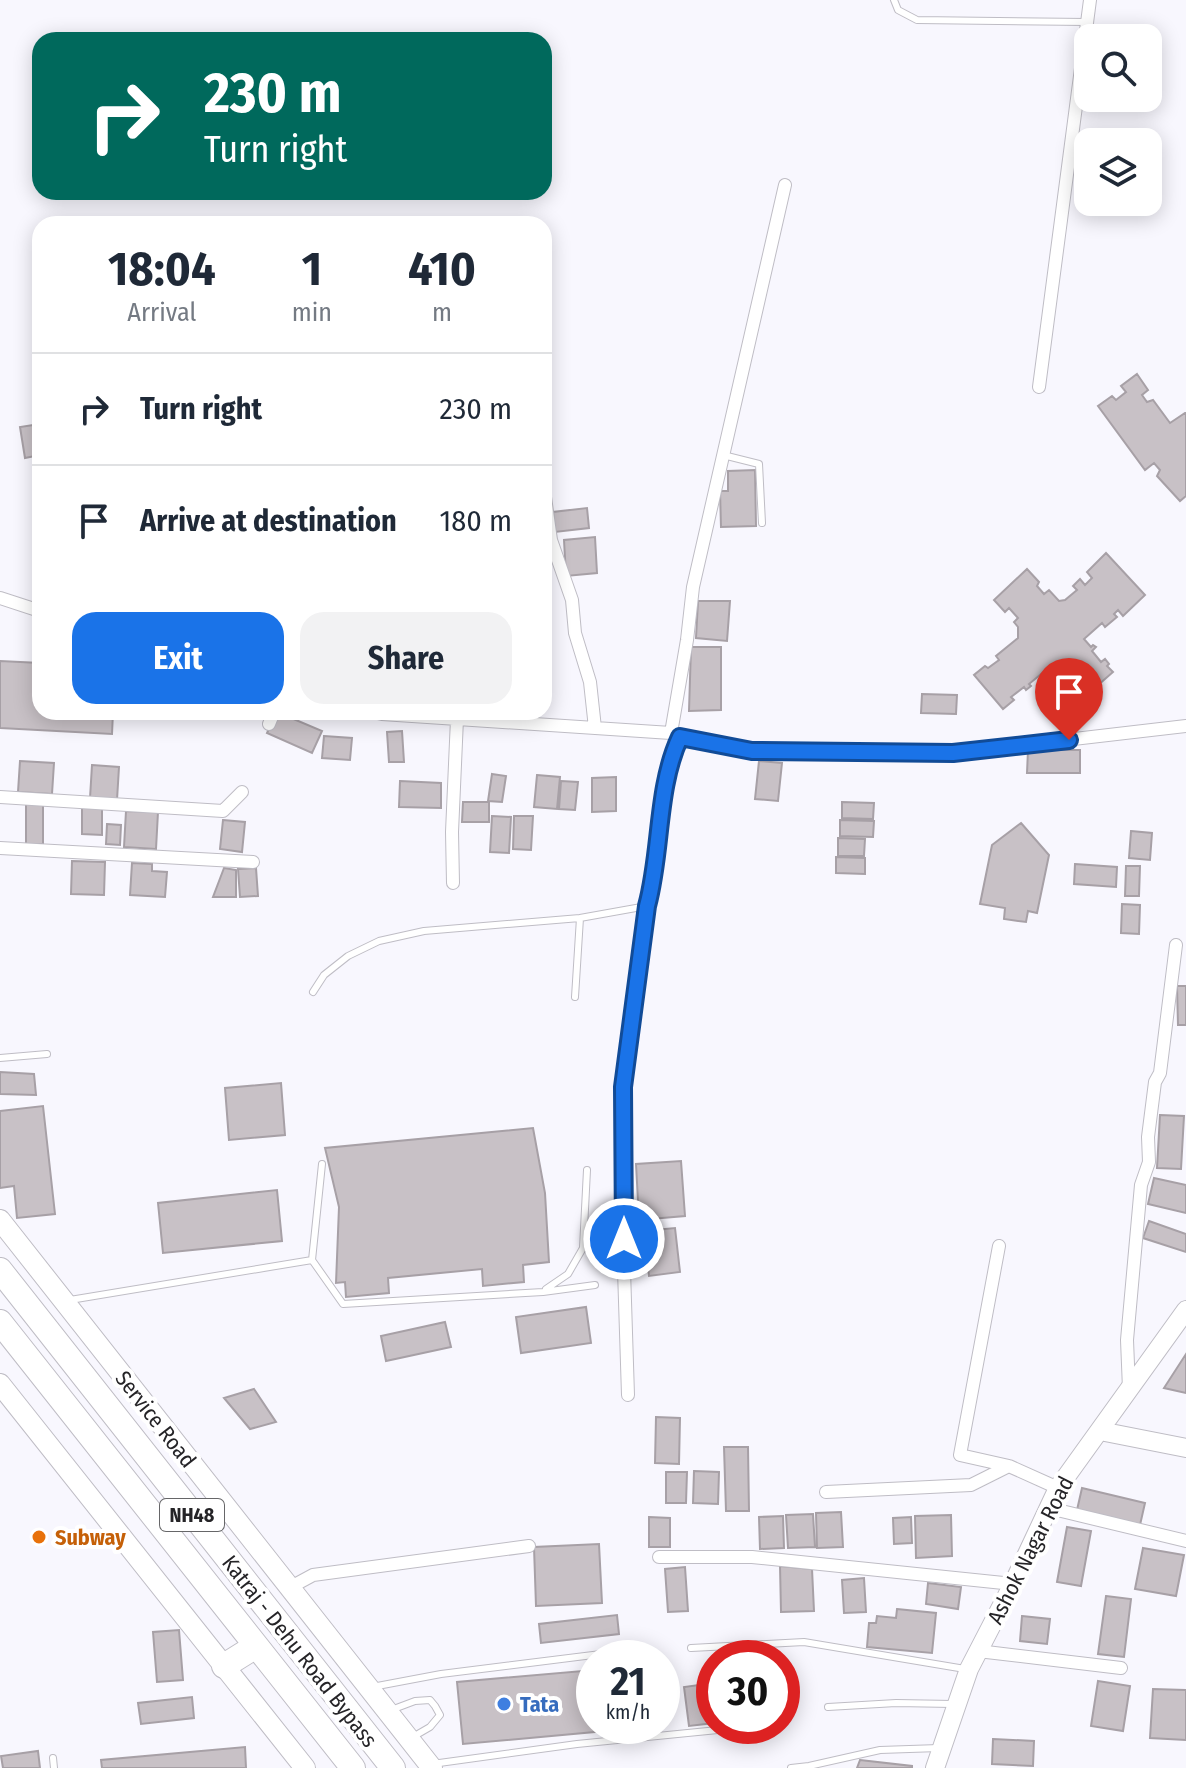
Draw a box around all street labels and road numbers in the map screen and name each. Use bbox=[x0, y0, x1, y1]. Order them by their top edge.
street label: Service Road bbox=[109, 1366, 202, 1473]
street label: Ashok Nagar Road bbox=[982, 1472, 1079, 1629]
road number: NH48 bbox=[160, 1499, 224, 1531]
street label: Katraj - Dehu Road Bypass bbox=[216, 1550, 383, 1753]

